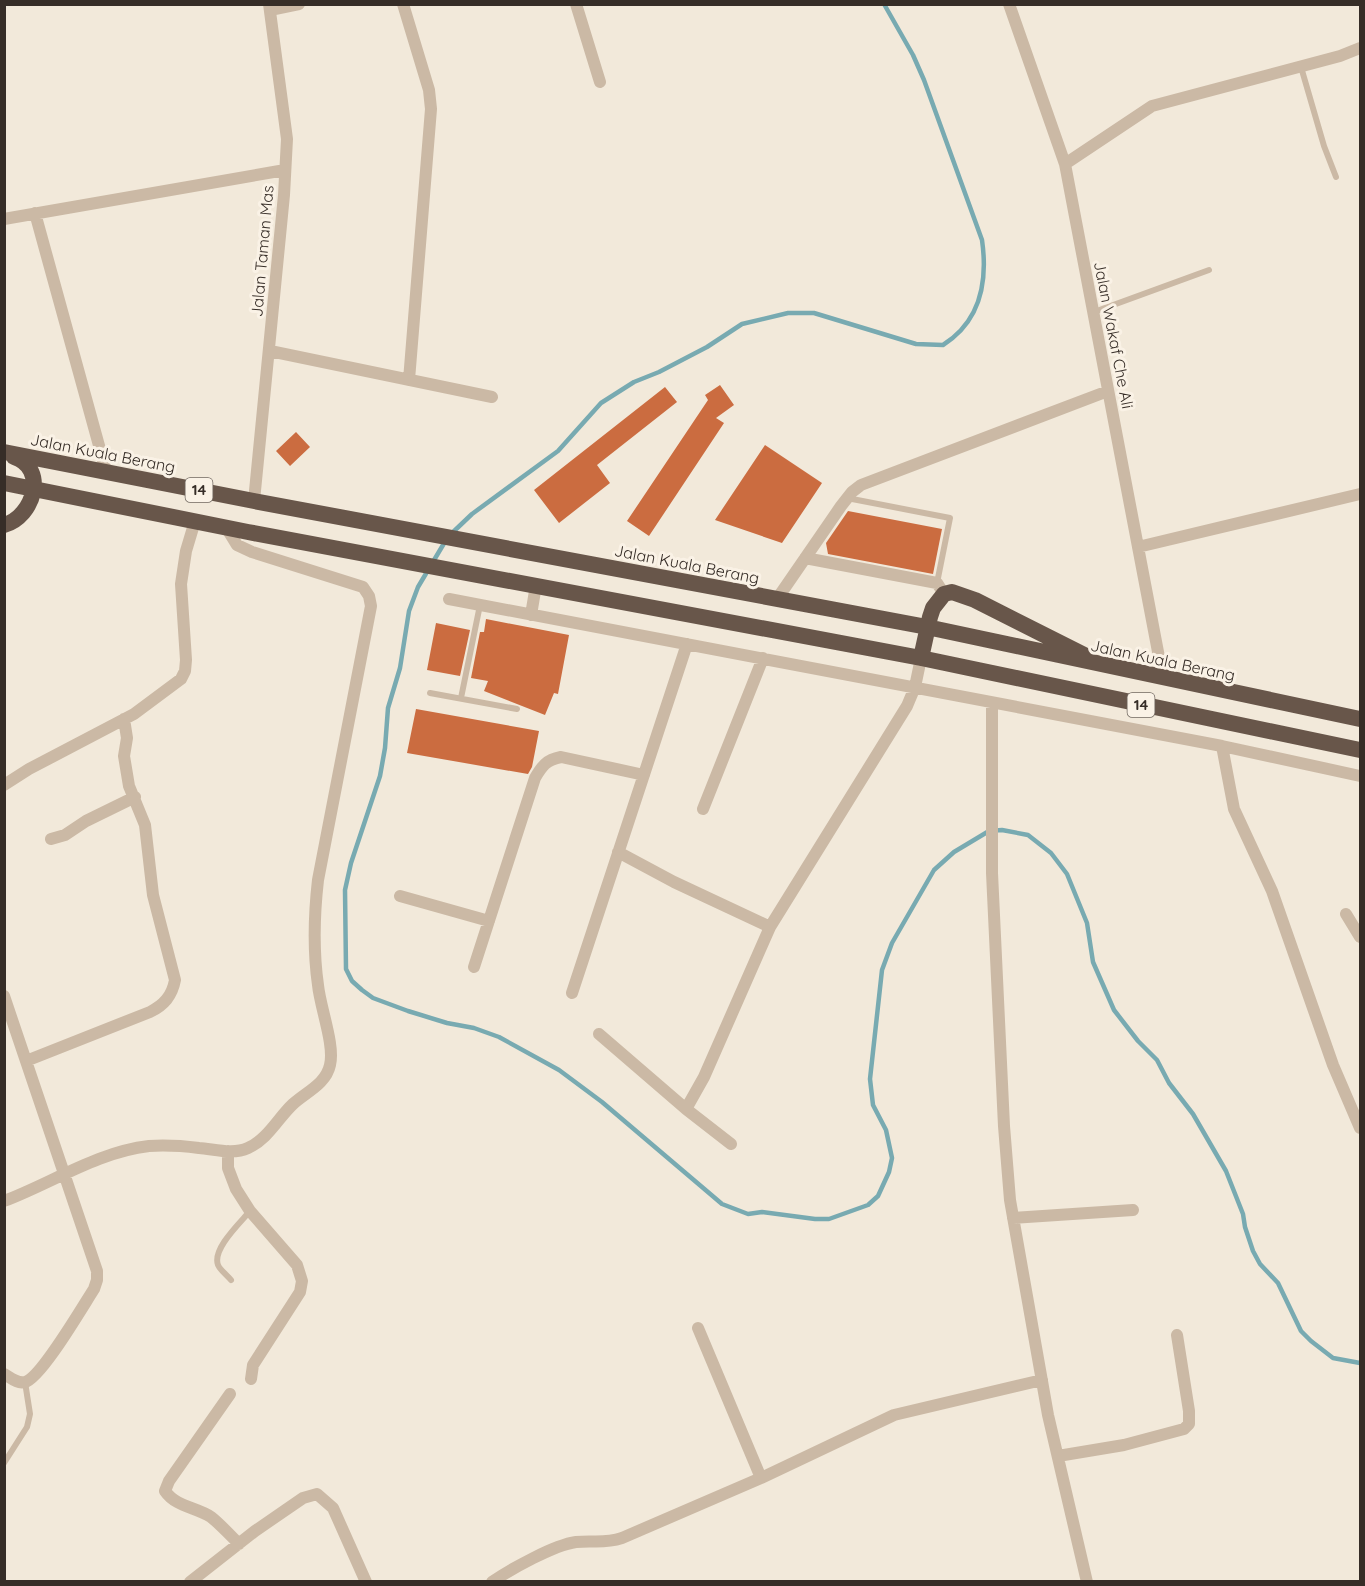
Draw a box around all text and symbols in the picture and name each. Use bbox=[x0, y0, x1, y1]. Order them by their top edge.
street label: Jalan Taman Mas bbox=[246, 184, 278, 318]
street label: Jalan Wakaf Che Ali bbox=[1090, 260, 1138, 410]
street label: Jalan Kuala Berang bbox=[29, 429, 177, 477]
road number: 14 bbox=[186, 478, 212, 502]
street label: Jalan Kuala Berang bbox=[613, 540, 761, 588]
street label: Jalan Kuala Berang bbox=[1089, 635, 1237, 685]
road number: 14 bbox=[1128, 693, 1154, 717]

